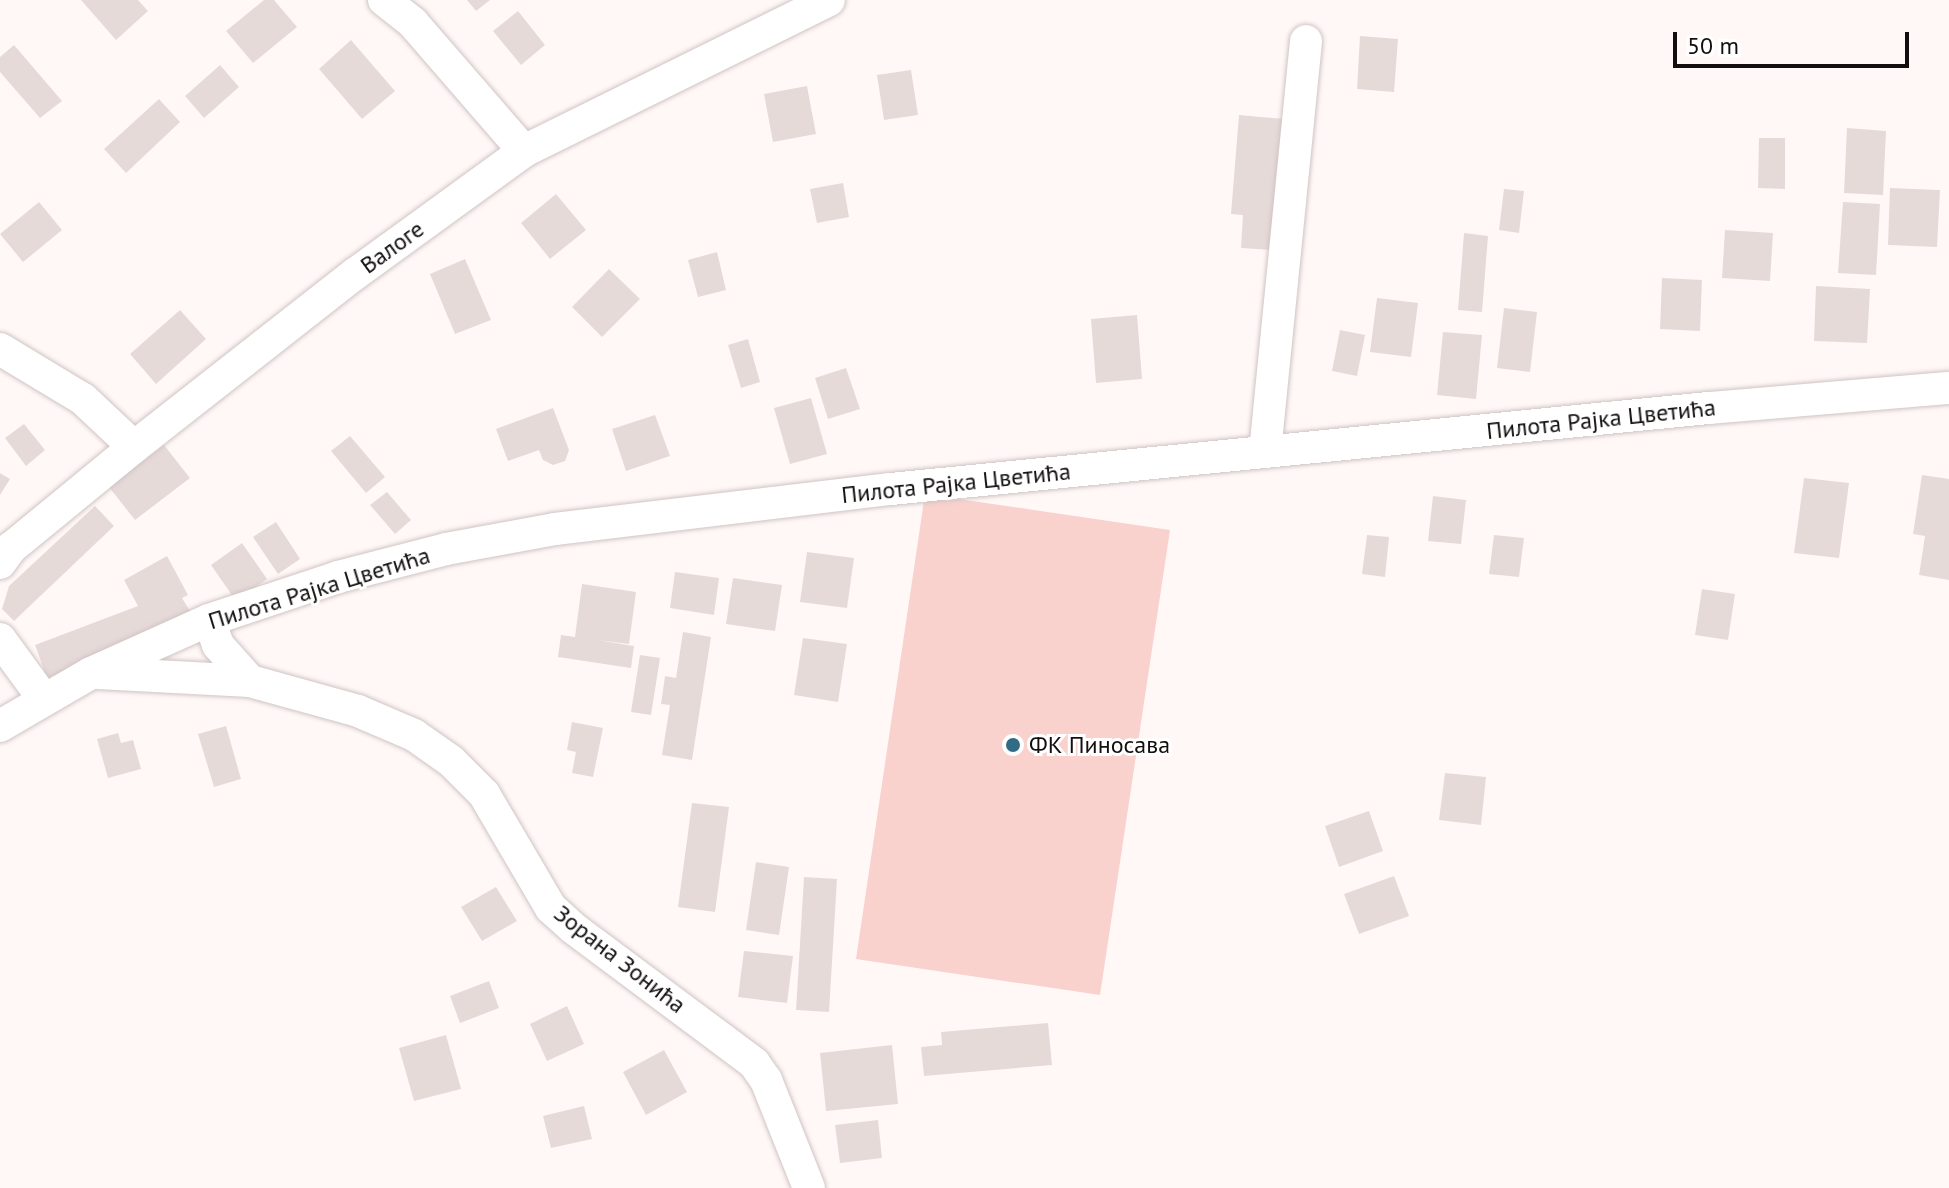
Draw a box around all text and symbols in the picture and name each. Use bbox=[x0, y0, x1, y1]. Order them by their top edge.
scale bar bbox=[1677, 16, 1913, 66]
text: 50 m bbox=[1687, 30, 1739, 61]
street label: Валоге bbox=[355, 214, 429, 280]
street label: Пилота Рајка Цветића bbox=[1485, 393, 1717, 445]
street label: Пилота Рајка Цветића bbox=[840, 457, 1072, 509]
street label: Пилота Рајка Цветића bbox=[205, 541, 433, 635]
place label: ФК Пиносава bbox=[1029, 731, 1170, 759]
marker: ФК Пиносава bbox=[1004, 736, 1022, 754]
street label: Зорана Зонића bbox=[548, 899, 692, 1019]

